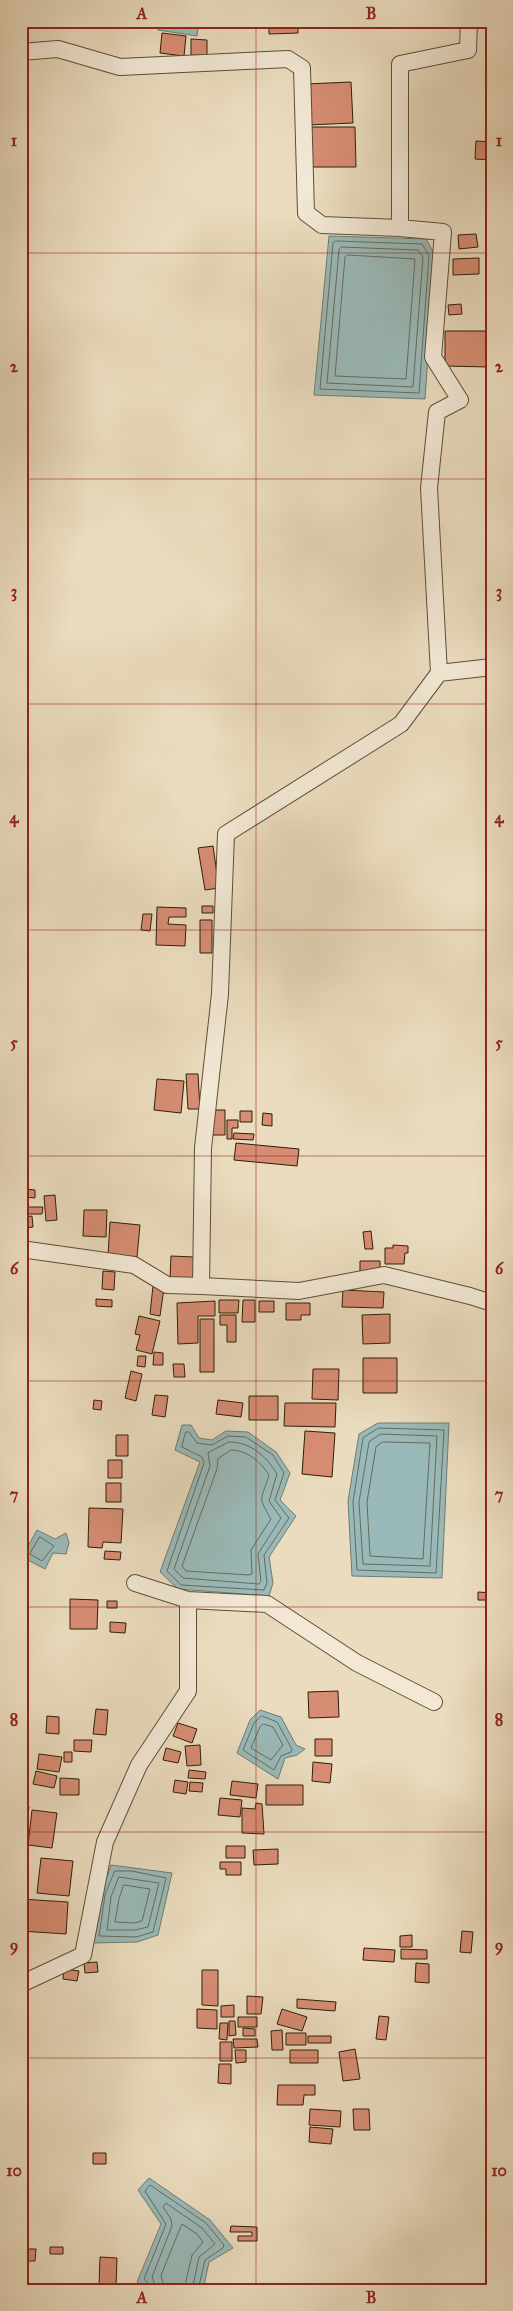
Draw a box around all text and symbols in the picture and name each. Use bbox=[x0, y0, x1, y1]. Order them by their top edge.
text: A bbox=[136, 4, 148, 23]
text: B bbox=[366, 4, 376, 23]
text: 1 bbox=[11, 131, 18, 150]
text: 1 bbox=[496, 131, 503, 150]
text: 2 bbox=[10, 357, 19, 376]
text: 2 bbox=[495, 357, 504, 376]
text: 3 bbox=[11, 582, 17, 602]
text: 3 bbox=[496, 582, 502, 602]
text: 4 bbox=[10, 808, 20, 828]
text: 4 bbox=[495, 808, 505, 828]
text: 5 bbox=[10, 1033, 18, 1052]
text: 5 bbox=[495, 1033, 503, 1052]
text: 6 bbox=[10, 1259, 19, 1278]
text: 6 bbox=[495, 1259, 504, 1278]
text: 7 bbox=[10, 1485, 19, 1504]
text: 7 bbox=[495, 1485, 504, 1504]
text: 8 bbox=[10, 1710, 18, 1729]
text: 8 bbox=[495, 1710, 503, 1729]
text: 9 bbox=[10, 1936, 18, 1956]
text: 9 bbox=[495, 1936, 503, 1956]
text: 10 bbox=[6, 2161, 22, 2180]
text: 10 bbox=[491, 2161, 507, 2180]
text: A bbox=[136, 2288, 148, 2307]
text: B bbox=[366, 2288, 376, 2307]

